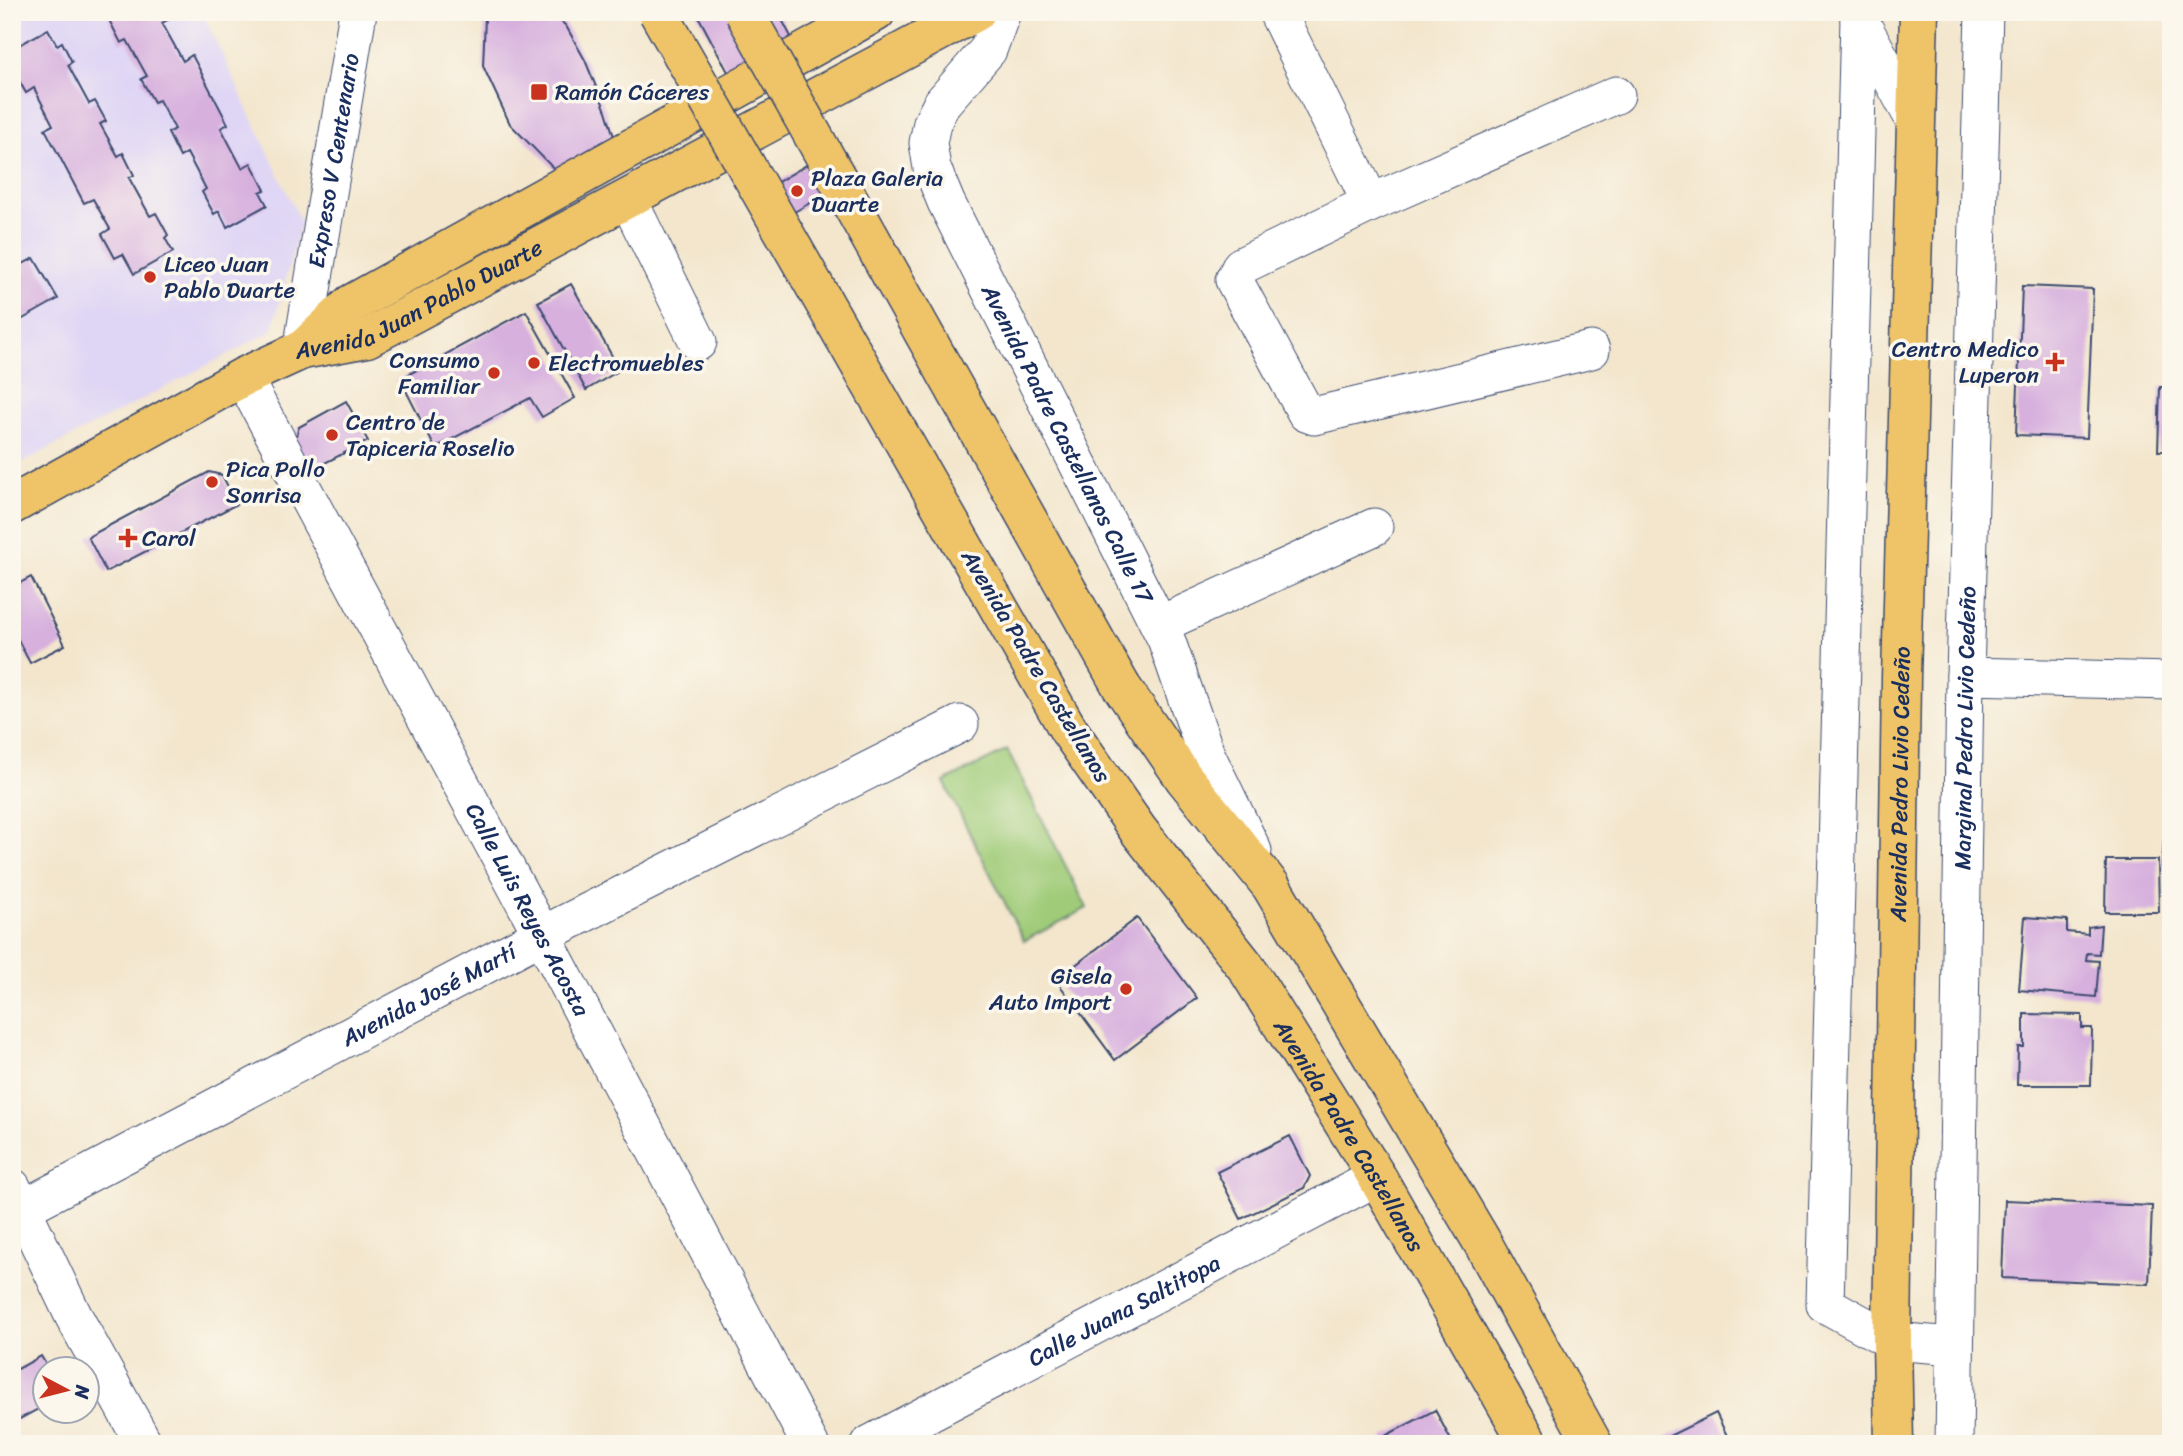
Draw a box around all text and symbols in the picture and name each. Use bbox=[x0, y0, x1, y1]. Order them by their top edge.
street label: Expreso V Centenario bbox=[295, 50, 371, 271]
place label: Ramón Cáceres bbox=[555, 72, 710, 113]
marker: Ramón Cáceres bbox=[529, 82, 549, 102]
place label: Plaza Galeria Duarte bbox=[811, 158, 944, 225]
marker: Plaza Galeria Duarte bbox=[789, 183, 805, 199]
street label: Avenida Juan Pablo Duarte bbox=[291, 227, 550, 372]
place label: Liceo Juan Pablo Duarte bbox=[164, 244, 295, 311]
marker: Liceo Juan Pablo Duarte bbox=[142, 269, 158, 285]
street label: Avenida Padre Castellanos Calle 17 bbox=[969, 276, 1166, 612]
place label: Centro Medico Luperon bbox=[1892, 329, 2040, 396]
place label: Consumo Familiar bbox=[390, 340, 482, 407]
place label: Electromuebles bbox=[548, 343, 704, 384]
marker: Centro Medico Luperon bbox=[2045, 352, 2065, 372]
marker: Electromuebles bbox=[526, 355, 542, 371]
marker: Consumo Familiar bbox=[486, 365, 502, 381]
place label: Centro de Tapiceria Roselio bbox=[346, 402, 515, 469]
marker: Centro de Tapiceria Roselio bbox=[324, 427, 340, 443]
place label: Pica Pollo Sonrisa bbox=[226, 449, 325, 516]
marker: Pica Pollo Sonrisa bbox=[204, 474, 220, 490]
place label: Carol bbox=[142, 518, 196, 559]
marker: Carol bbox=[120, 530, 136, 546]
street label: Avenida Padre Castellanos bbox=[949, 540, 1123, 791]
street label: Marginal Pedro Livio Cedeño bbox=[1942, 585, 1988, 870]
street label: Avenida Pedro Livio Cedeño bbox=[1877, 645, 1922, 923]
street label: Calle Luis Reyes Acosta bbox=[454, 795, 602, 1024]
street label: Avenida José Martí bbox=[333, 930, 526, 1058]
place label: Gisela Auto Import bbox=[988, 956, 1112, 1023]
marker: Gisela Auto Import bbox=[1118, 981, 1134, 997]
street label: Avenida Padre Castellanos bbox=[1262, 1010, 1436, 1260]
street label: Calle Juana Saltitopa bbox=[1020, 1242, 1228, 1378]
north arrow bbox=[32, 1354, 102, 1424]
text: N bbox=[65, 1382, 100, 1401]

